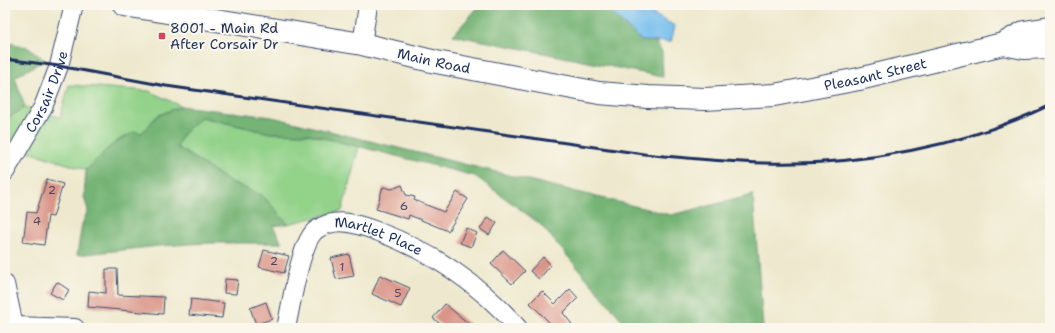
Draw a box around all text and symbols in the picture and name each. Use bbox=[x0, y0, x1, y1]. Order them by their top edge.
place label: 8001 - Main Rd After Corsair Dr bbox=[170, 19, 279, 53]
marker: 8001 - Main Rd After Corsair Dr bbox=[157, 31, 167, 41]
street label: Main Road bbox=[395, 44, 472, 77]
street label: Corsair Drive bbox=[21, 49, 71, 136]
street label: Pleasant Street bbox=[822, 54, 929, 94]
house number: 2 bbox=[48, 182, 56, 198]
house number: 6 bbox=[400, 198, 408, 214]
house number: 4 bbox=[33, 213, 41, 229]
street label: Martlet Place bbox=[334, 213, 426, 259]
house number: 2 bbox=[270, 253, 278, 269]
house number: 1 bbox=[339, 259, 345, 275]
house number: 5 bbox=[394, 285, 402, 301]

